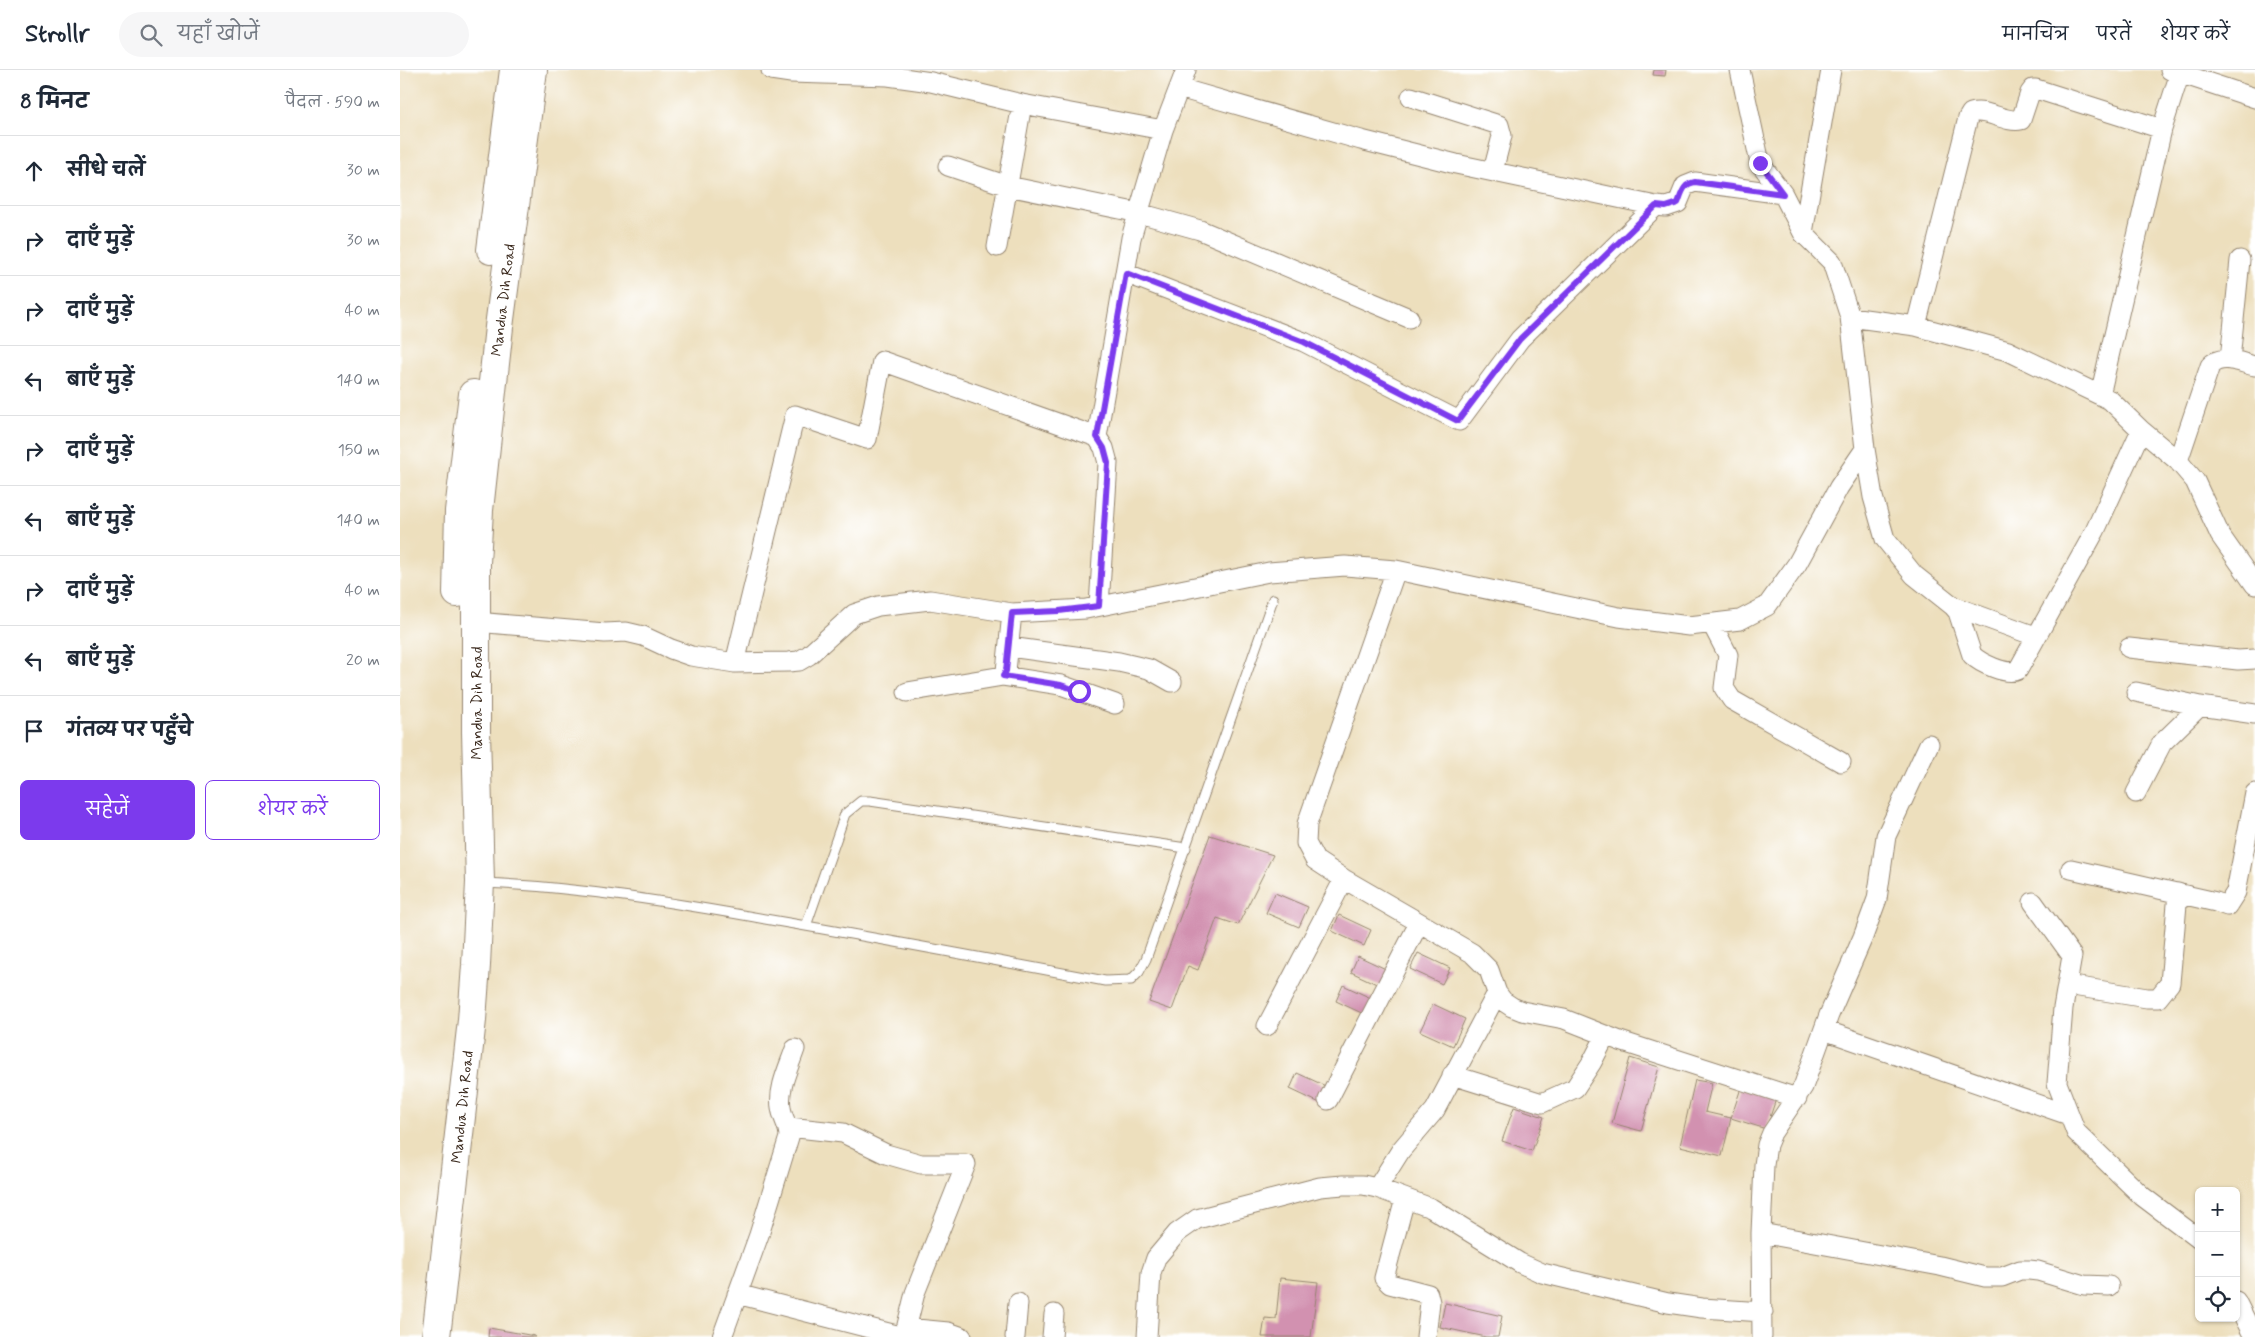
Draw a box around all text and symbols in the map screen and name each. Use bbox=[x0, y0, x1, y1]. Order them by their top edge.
search box bbox=[119, 12, 469, 57]
text: Strollr bbox=[25, 19, 89, 50]
icon: search bbox=[137, 21, 165, 49]
text: यहाँ खोजें bbox=[177, 22, 259, 47]
text: मानचित्र bbox=[2002, 23, 2068, 47]
text: परतें bbox=[2096, 23, 2132, 47]
text: शेयर करें bbox=[2160, 23, 2230, 47]
text: 8 मिनट bbox=[20, 88, 88, 116]
text: पैदल · 590 m bbox=[285, 92, 380, 113]
route end bbox=[1749, 152, 1772, 175]
icon: ahead bbox=[20, 157, 48, 185]
text: सीधे चलें bbox=[67, 158, 145, 183]
text: 30 m bbox=[347, 160, 380, 181]
icon: right bbox=[20, 227, 48, 255]
text: दाएँ मुड़ें bbox=[67, 228, 133, 253]
text: 30 m bbox=[347, 230, 380, 251]
street label: Mandua Dih Road bbox=[487, 243, 521, 358]
icon: right bbox=[20, 297, 48, 325]
text: दाएँ मुड़ें bbox=[67, 298, 133, 323]
text: 40 m bbox=[344, 300, 380, 321]
icon: left bbox=[20, 367, 48, 395]
text: बाएँ मुड़ें bbox=[67, 368, 134, 393]
text: 140 m bbox=[336, 370, 380, 391]
icon: right bbox=[20, 437, 48, 465]
text: दाएँ मुड़ें bbox=[67, 438, 133, 463]
text: 150 m bbox=[338, 440, 380, 461]
icon: left bbox=[20, 507, 48, 535]
text: बाएँ मुड़ें bbox=[67, 508, 134, 533]
text: 140 m bbox=[336, 510, 380, 531]
icon: right bbox=[20, 577, 48, 605]
text: दाएँ मुड़ें bbox=[67, 578, 133, 603]
text: 40 m bbox=[344, 580, 380, 601]
street label: Mandua Dih Road bbox=[468, 646, 488, 760]
icon: left bbox=[20, 647, 48, 675]
text: बाएँ मुड़ें bbox=[67, 648, 134, 673]
text: 20 m bbox=[346, 650, 380, 671]
route start bbox=[1068, 680, 1091, 703]
icon: arrive bbox=[20, 717, 48, 745]
text: गंतव्य पर पहुँचे bbox=[67, 718, 193, 743]
button: सहेजें bbox=[20, 780, 195, 840]
button: शेयर करें bbox=[205, 780, 380, 840]
street label: Mandua Dih Road bbox=[447, 1050, 479, 1164]
map controls bbox=[2195, 1187, 2240, 1322]
button: + bbox=[2195, 1187, 2240, 1232]
button: − bbox=[2195, 1232, 2240, 1277]
button: locate bbox=[2195, 1277, 2240, 1322]

